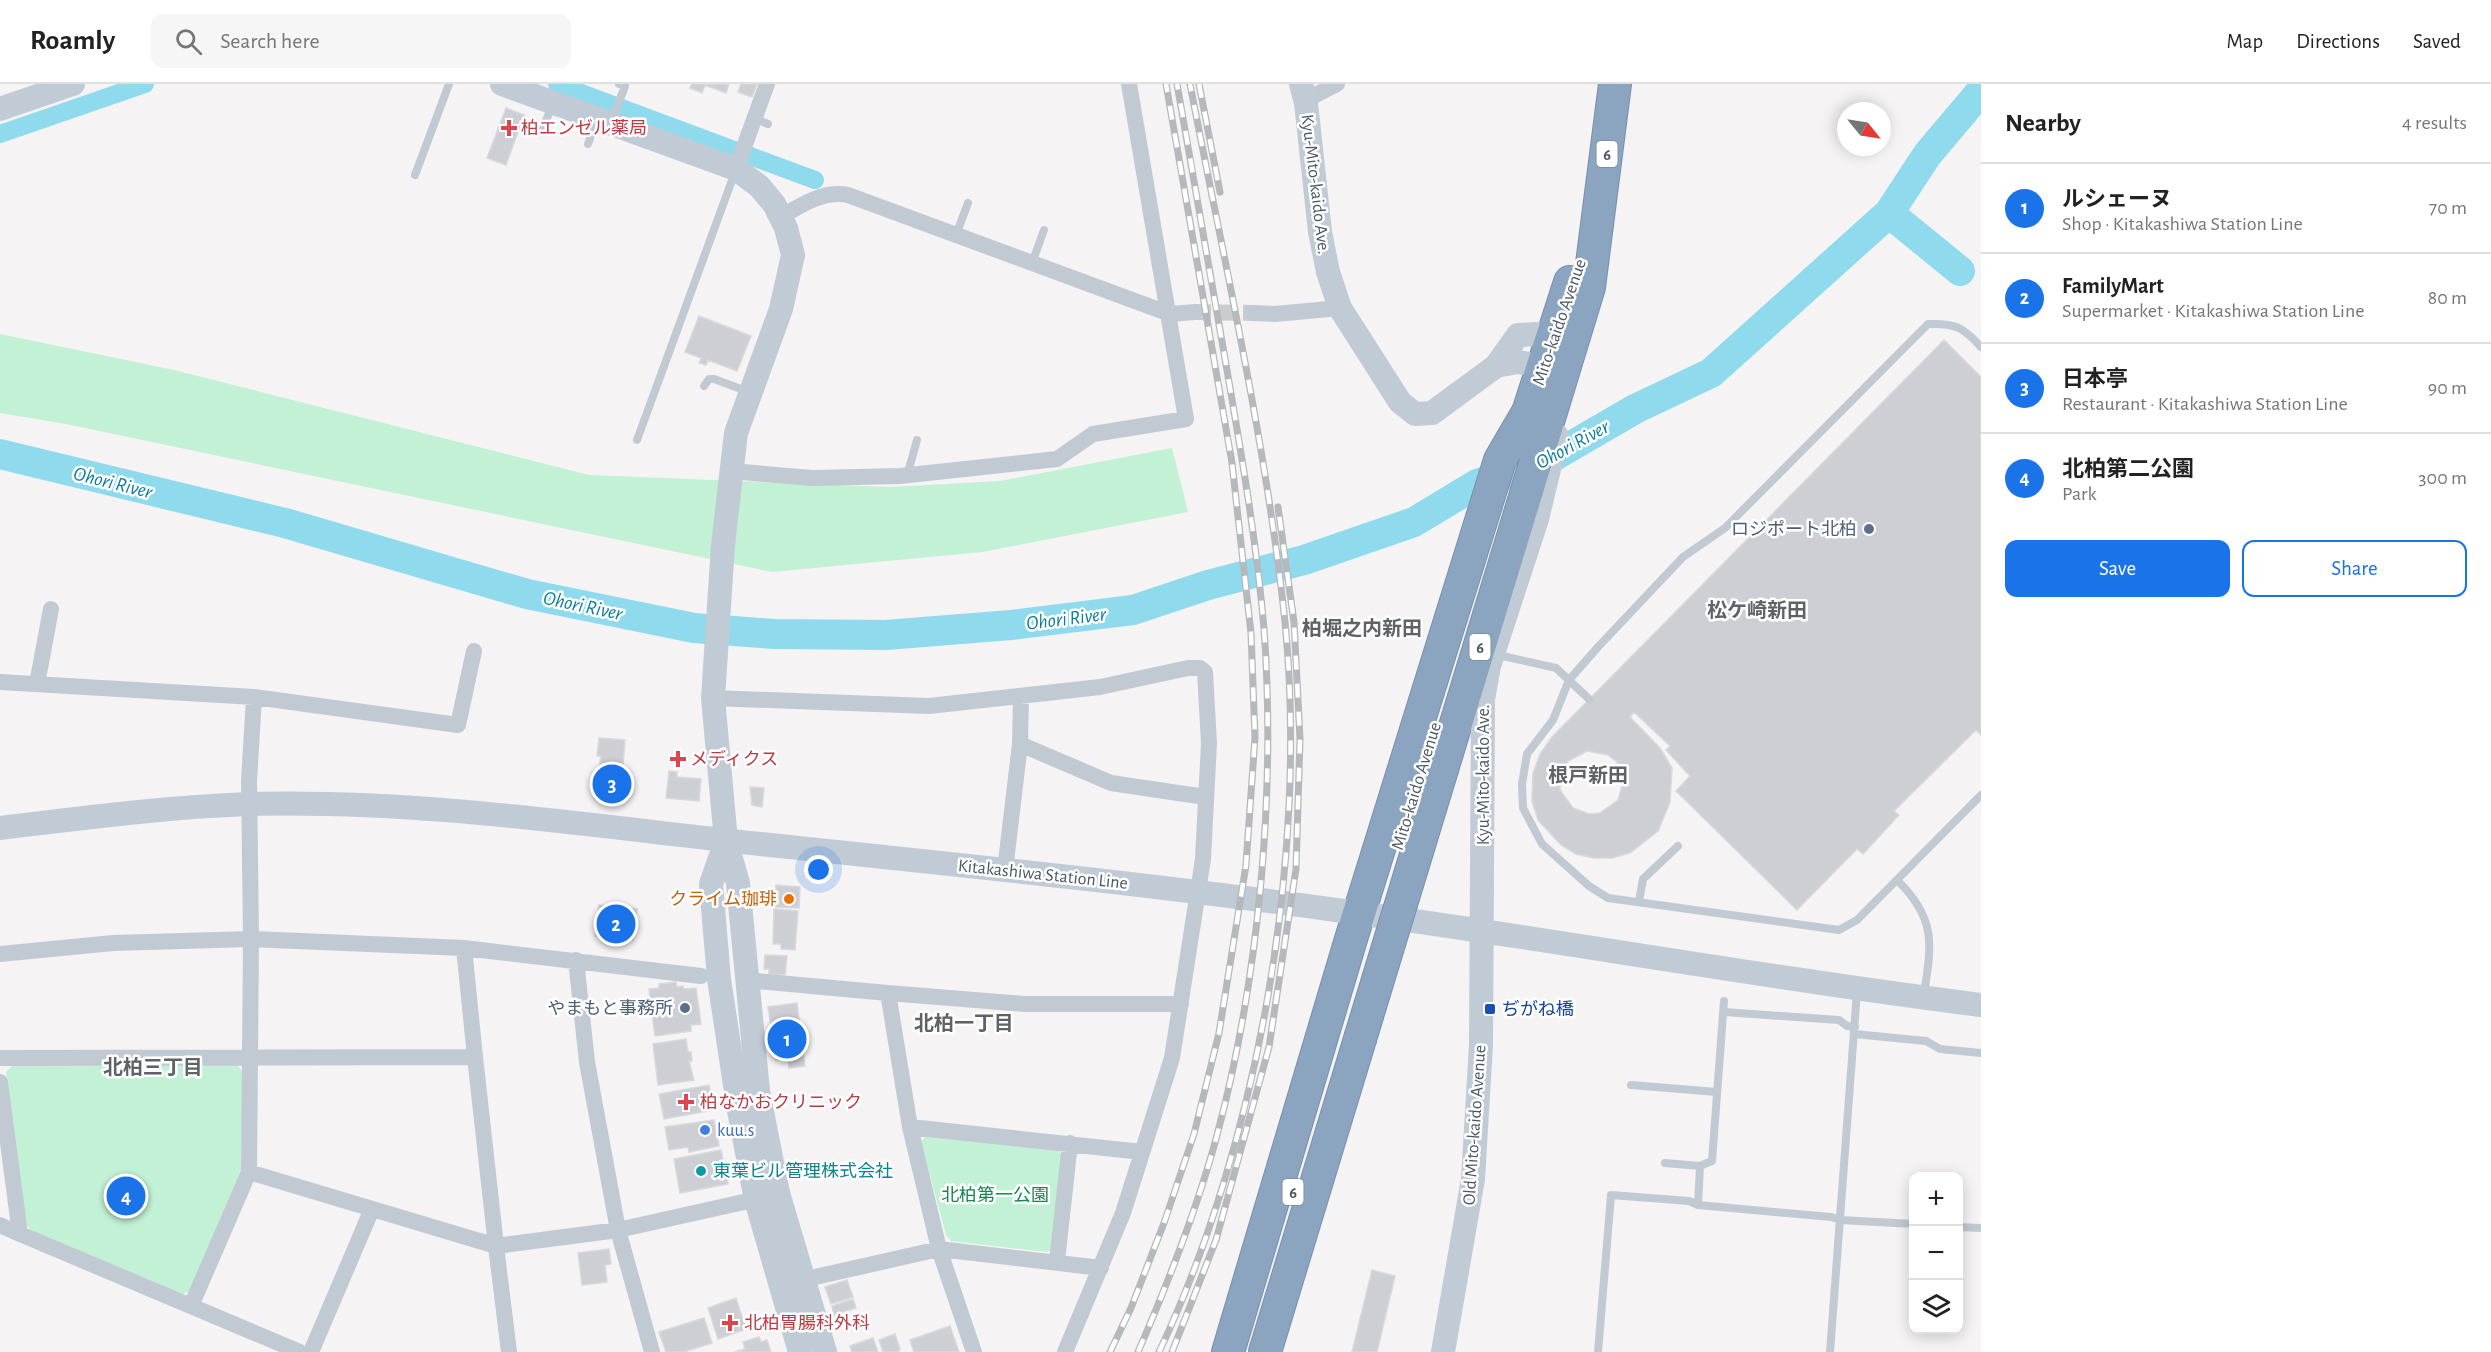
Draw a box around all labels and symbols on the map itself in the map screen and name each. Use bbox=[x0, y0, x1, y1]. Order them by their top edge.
north arrow bbox=[1837, 102, 1891, 156]
street label: Kyu-Mito-kaido Ave. bbox=[1298, 113, 1333, 255]
place label: 柏エンゼル薬局 bbox=[521, 118, 647, 138]
marker: 柏エンゼル薬局 bbox=[502, 121, 516, 135]
road number: 6 bbox=[1596, 141, 1618, 167]
street label: Mito-kaido Avenue bbox=[1530, 257, 1590, 388]
water label: Ohori River bbox=[1532, 416, 1613, 473]
water label: Ohori River bbox=[71, 464, 155, 503]
place label: ロジポート北柏 bbox=[1731, 519, 1857, 539]
marker: ロジポート北柏 bbox=[1862, 522, 1876, 536]
water label: Ohori River bbox=[541, 588, 625, 624]
district label: 松ケ崎新田 bbox=[1707, 600, 1807, 621]
water label: Ohori River bbox=[1025, 604, 1108, 634]
district label: 柏堀之内新田 bbox=[1302, 618, 1422, 639]
road number: 6 bbox=[1470, 634, 1490, 660]
street label: Kyu-Mito-kaido Ave. bbox=[1475, 705, 1493, 845]
street label: Mito-kaido Avenue bbox=[1389, 720, 1445, 852]
place label: メディクス bbox=[690, 749, 778, 769]
marker: メディクス bbox=[671, 752, 685, 766]
pin: 3 bbox=[592, 762, 632, 806]
district label: 根戸新田 bbox=[1548, 765, 1628, 786]
your location bbox=[804, 855, 833, 884]
street label: Kitakashiwa Station Line bbox=[957, 857, 1129, 893]
place label: クライム珈琲 bbox=[669, 890, 777, 909]
marker: クライム珈琲 bbox=[782, 892, 796, 906]
pin: 2 bbox=[596, 902, 636, 946]
place label: やまもと事務所 bbox=[547, 999, 673, 1018]
place label: ぢがね橋 bbox=[1502, 999, 1574, 1019]
marker: やまもと事務所 bbox=[678, 1001, 692, 1015]
marker: ぢがね橋 bbox=[1483, 1002, 1497, 1016]
district label: 北柏一丁目 bbox=[914, 1013, 1014, 1034]
pin: 1 bbox=[768, 1016, 806, 1062]
street label: Old Mito-kaido Avenue bbox=[1460, 1044, 1490, 1206]
district label: 北柏三丁目 bbox=[103, 1057, 203, 1078]
marker: 柏なかおクリニック bbox=[677, 1093, 695, 1111]
place label: 柏なかおクリニック bbox=[700, 1093, 862, 1112]
place label: kuu.s bbox=[717, 1122, 754, 1140]
marker: kuu.s bbox=[698, 1123, 712, 1137]
place label: 東葉ビル管理株式会社 bbox=[713, 1161, 893, 1181]
marker: 東葉ビル管理株式会社 bbox=[694, 1164, 708, 1178]
pin: 4 bbox=[106, 1174, 146, 1218]
road number: 6 bbox=[1282, 1179, 1304, 1205]
park label: 北柏第一公園 bbox=[941, 1185, 1049, 1205]
place label: 北柏胃腸科外科 bbox=[744, 1313, 870, 1333]
marker: 北柏胃腸科外科 bbox=[721, 1314, 739, 1332]

